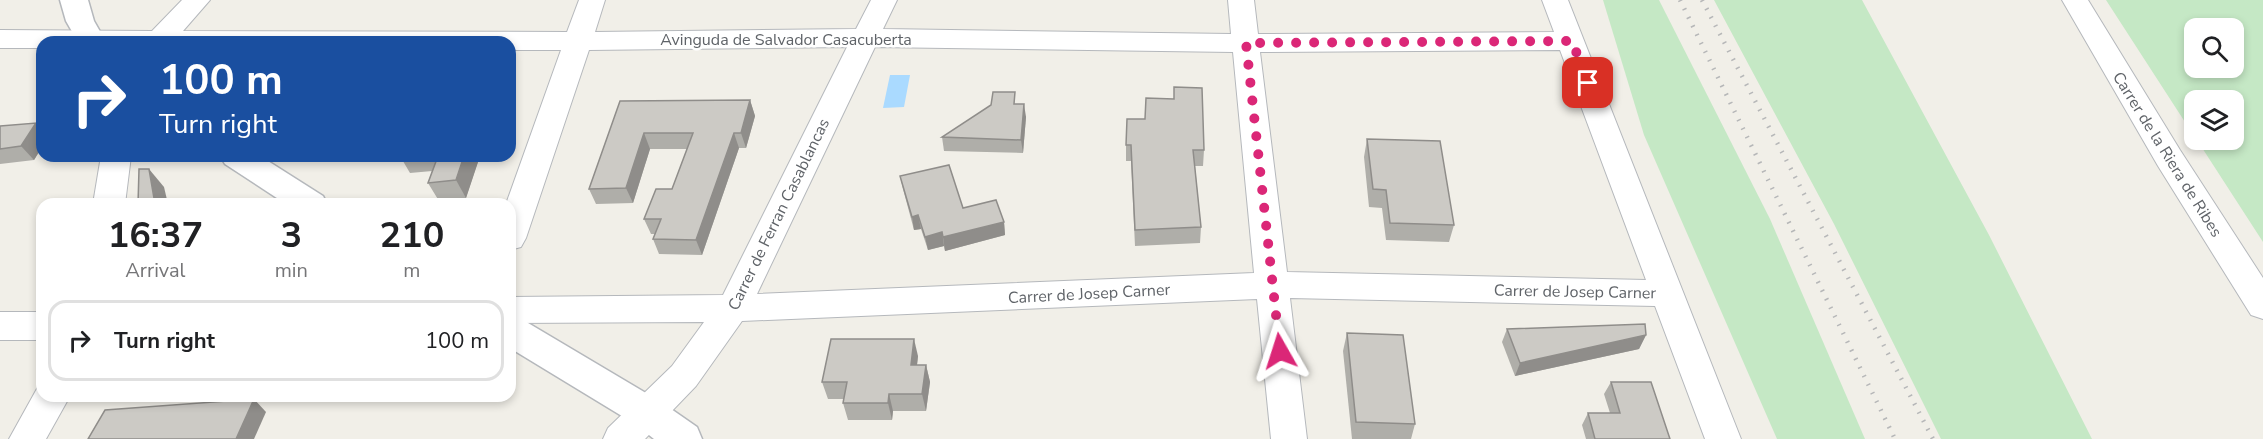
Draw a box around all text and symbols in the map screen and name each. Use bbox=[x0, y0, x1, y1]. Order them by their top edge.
map controls bbox=[2184, 18, 2244, 150]
button: search bbox=[2184, 18, 2244, 78]
street label: Avinguda de Salvador Casacuberta bbox=[660, 29, 912, 51]
text: 100 m bbox=[159, 52, 283, 109]
pin bbox=[1562, 57, 1613, 108]
icon: right bbox=[60, 60, 138, 138]
icon: arrive bbox=[1571, 66, 1604, 99]
street label: Carrer de la Riera de Ribes bbox=[2107, 68, 2227, 241]
button: layers bbox=[2184, 90, 2244, 150]
text: Turn right bbox=[159, 106, 277, 143]
street label: Carrer de Ferran Casablancas bbox=[723, 115, 835, 314]
text: 16:37 bbox=[108, 211, 203, 260]
text: 3 bbox=[280, 211, 302, 260]
text: 210 bbox=[379, 211, 444, 260]
text: Arrival bbox=[125, 257, 185, 284]
text: min bbox=[275, 257, 308, 284]
text: m bbox=[403, 257, 420, 284]
street label: Carrer de Josep Carner bbox=[1007, 279, 1171, 309]
street label: Carrer de Josep Carner bbox=[1494, 280, 1657, 304]
position arrow bbox=[1248, 319, 1312, 383]
icon: right bbox=[63, 324, 96, 357]
text: Turn right bbox=[114, 326, 215, 356]
text: 100 m bbox=[425, 326, 489, 356]

